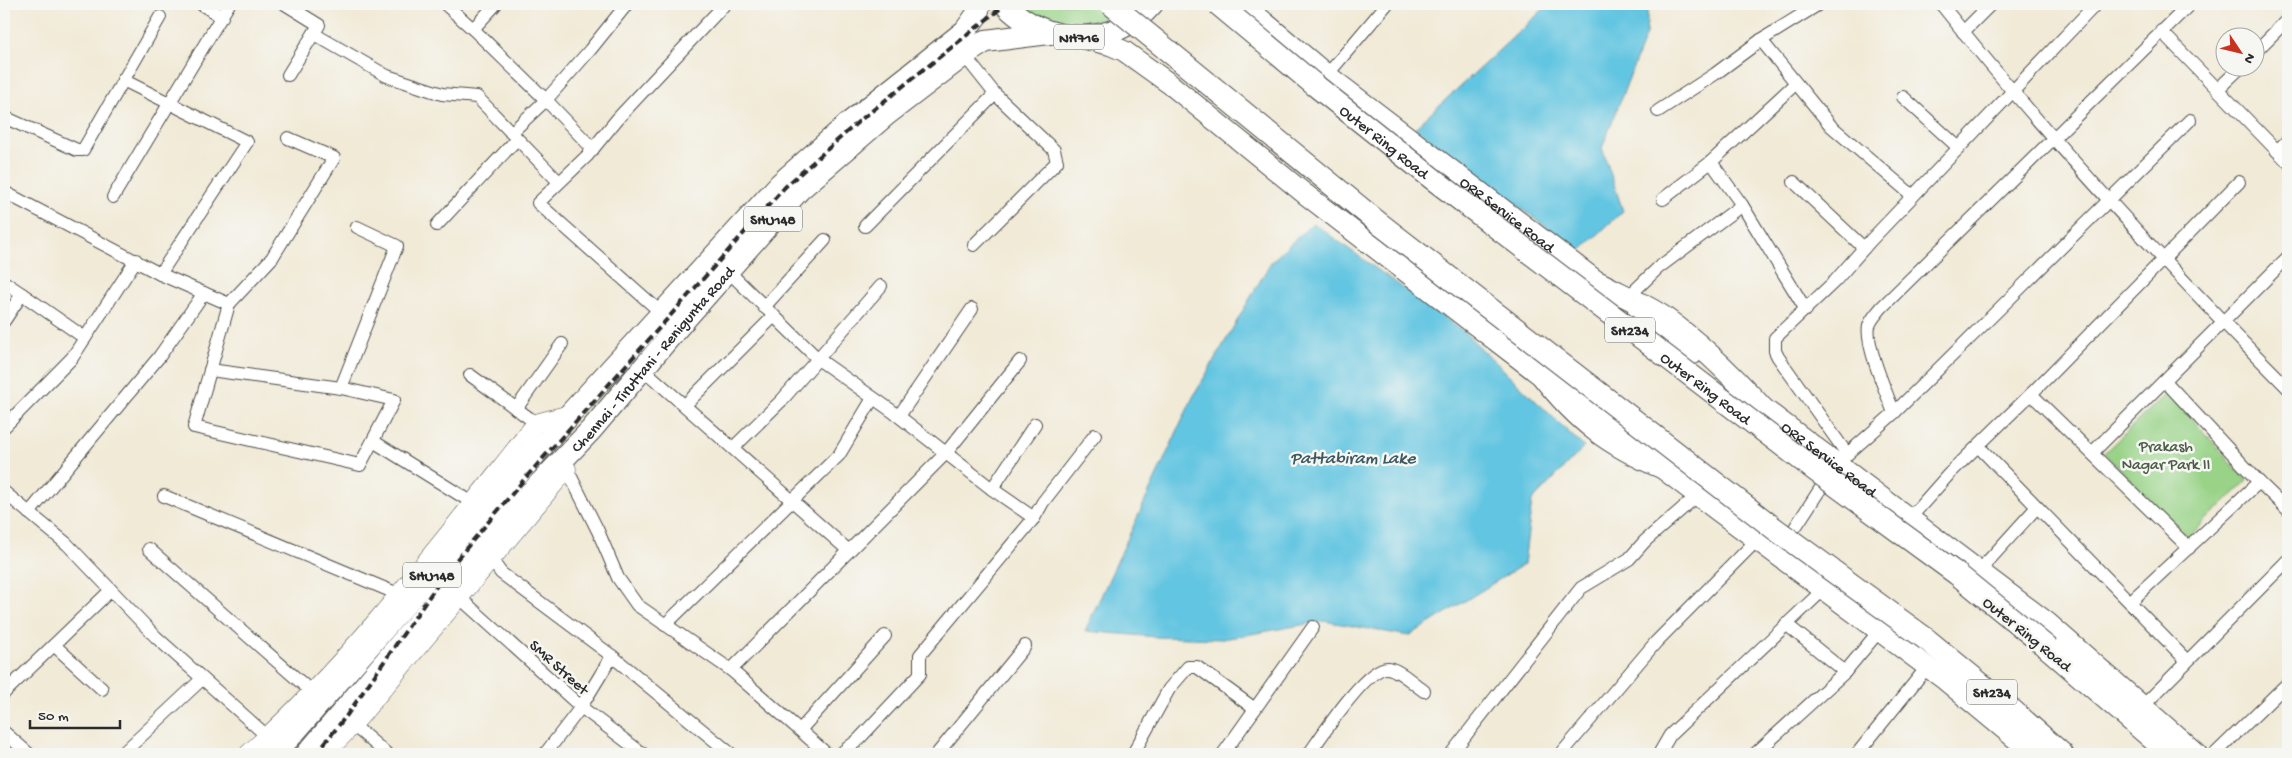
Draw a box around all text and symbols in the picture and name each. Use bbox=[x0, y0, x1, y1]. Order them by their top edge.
road number: NH716 bbox=[1054, 24, 1104, 50]
north arrow bbox=[2214, 28, 2264, 78]
text: N bbox=[2239, 49, 2258, 67]
street label: Outer Ring Road bbox=[1334, 102, 1433, 186]
street label: ORR Service Road bbox=[1455, 174, 1559, 260]
road number: SHU148 bbox=[744, 206, 802, 232]
street label: Chennai - Tiruttani - Renigunta Road bbox=[569, 262, 741, 458]
road number: SH234 bbox=[1605, 318, 1655, 342]
street label: Outer Ring Road bbox=[1655, 350, 1755, 432]
street label: ORR Service Road bbox=[1776, 419, 1880, 504]
park label: Prakash Nagar Park II bbox=[2122, 439, 2210, 476]
water label: Pattabiram Lake bbox=[1290, 449, 1416, 470]
road number: SHU148 bbox=[403, 562, 461, 588]
street label: Outer Ring Road bbox=[1978, 594, 2075, 678]
street label: SMR Street bbox=[524, 637, 592, 701]
road number: SH234 bbox=[1967, 680, 2017, 704]
scale bar bbox=[30, 698, 120, 730]
text: 50 m bbox=[38, 708, 69, 726]

